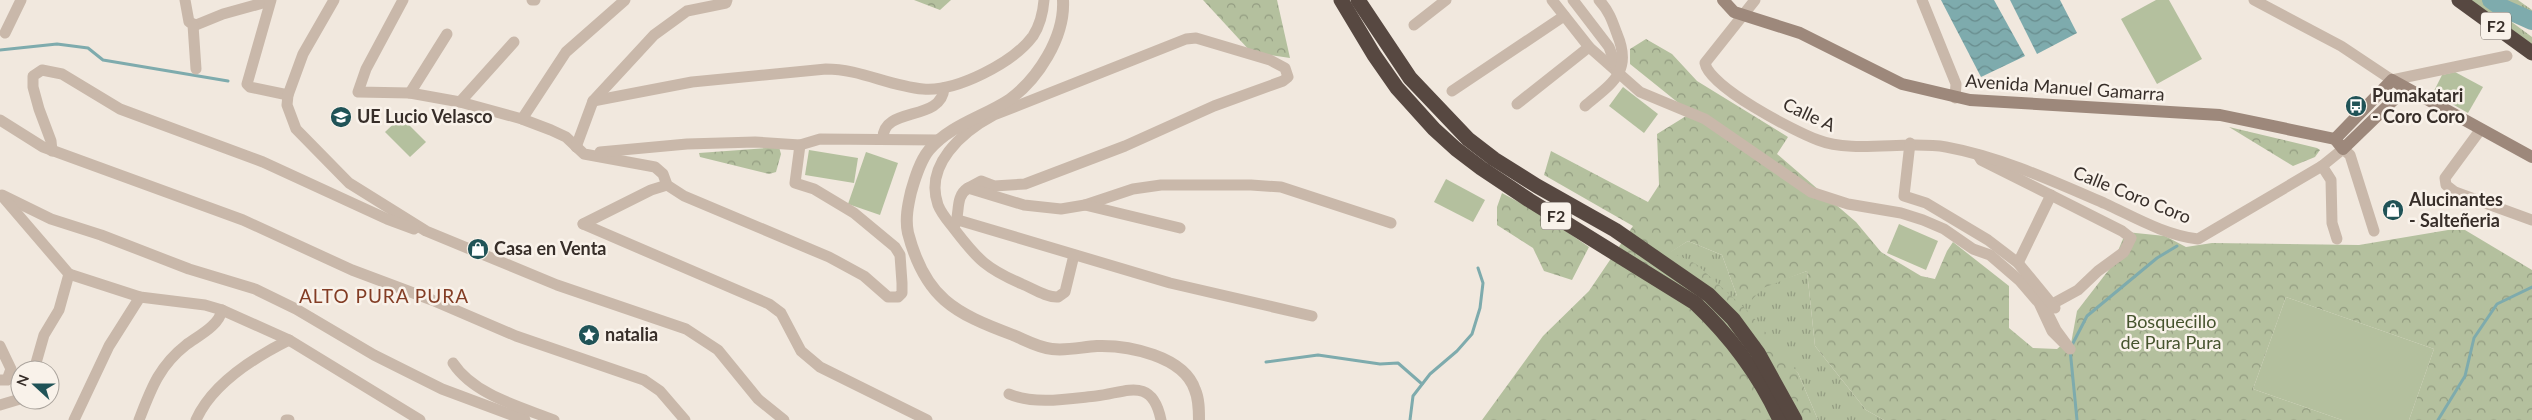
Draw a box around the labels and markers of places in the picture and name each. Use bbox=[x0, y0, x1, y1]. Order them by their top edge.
place label: Pumakatari - Coro Coro bbox=[2372, 84, 2465, 127]
bus stop icon: Pumakatari - Coro Coro bbox=[2344, 94, 2368, 118]
school or university icon: UE Lucio Velasco bbox=[329, 105, 353, 129]
place label: UE Lucio Velasco bbox=[357, 105, 493, 127]
place label: Alucinantes - Salteñeria bbox=[2408, 188, 2503, 231]
shop icon: Alucinantes - Salteñeria bbox=[2381, 198, 2405, 222]
shop icon: Casa en Venta bbox=[466, 237, 490, 261]
place label: Casa en Venta bbox=[494, 237, 606, 259]
place icon: natalia bbox=[577, 323, 601, 347]
place label: natalia bbox=[605, 323, 658, 345]

